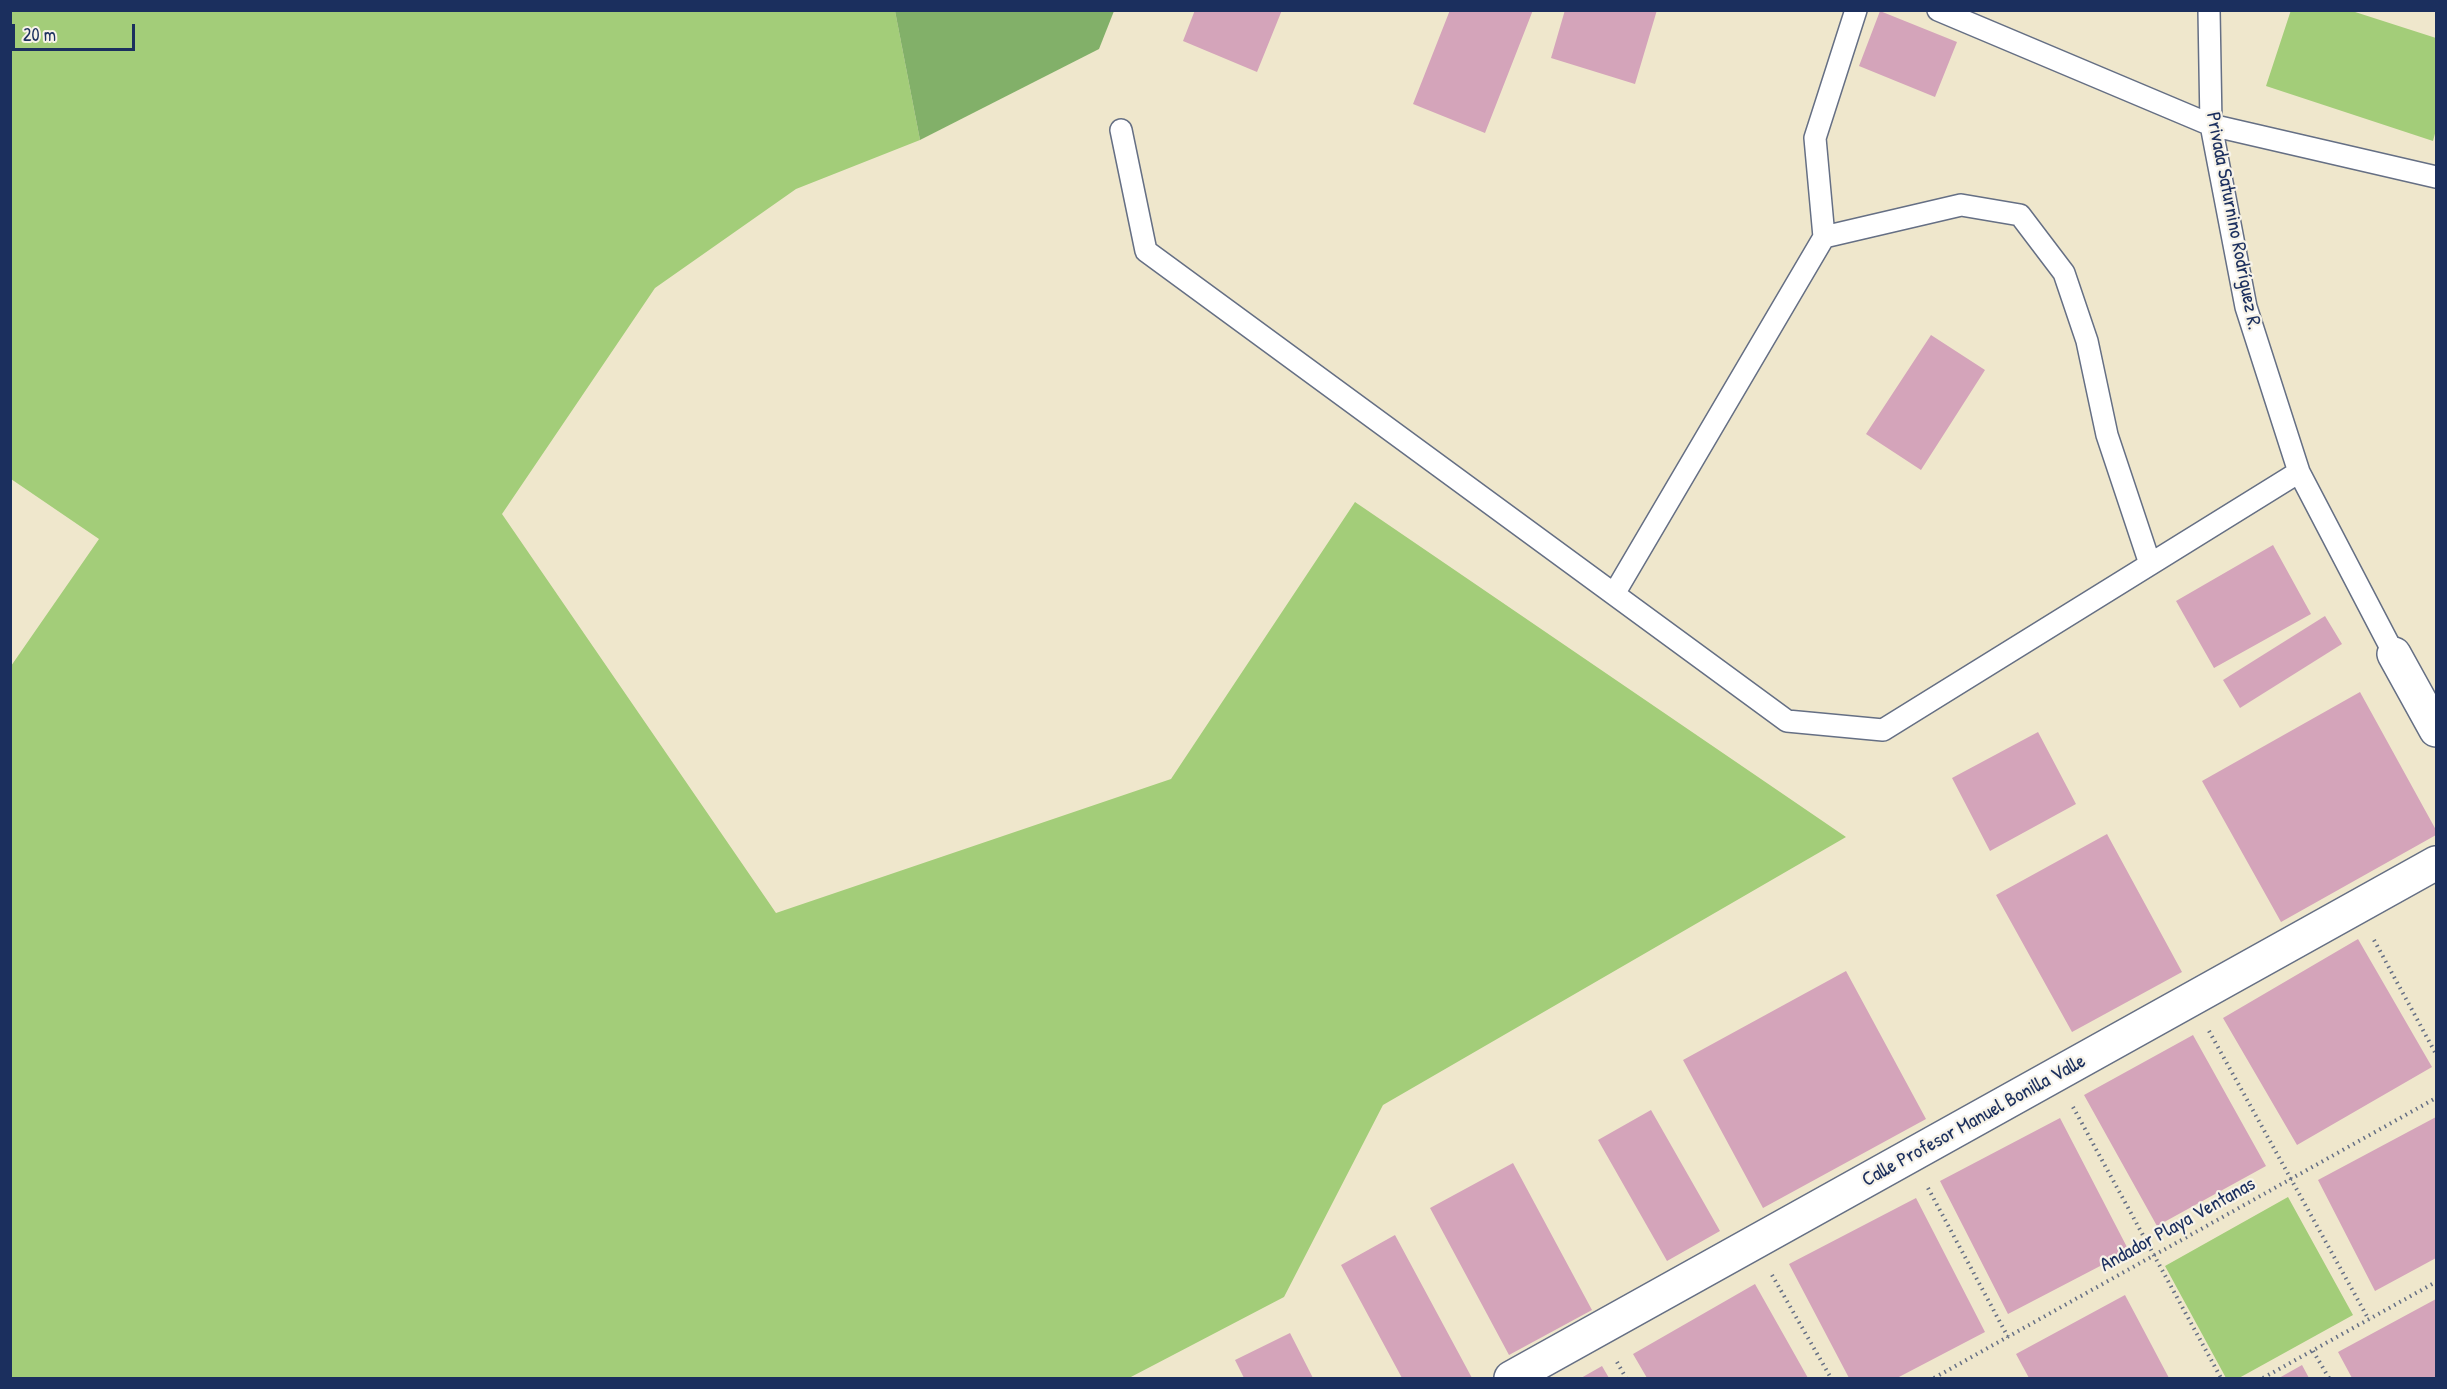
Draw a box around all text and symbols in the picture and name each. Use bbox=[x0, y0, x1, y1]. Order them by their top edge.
scale bar bbox=[15, 12, 138, 50]
text: 20 m bbox=[23, 22, 56, 47]
street label: Privada Saturnino Rodríguez R. bbox=[2200, 110, 2266, 332]
street label: Calle Profesor Manuel Bonilla Valle bbox=[1858, 1050, 2090, 1192]
street label: Andador Playa Ventanas bbox=[2096, 1172, 2260, 1278]

